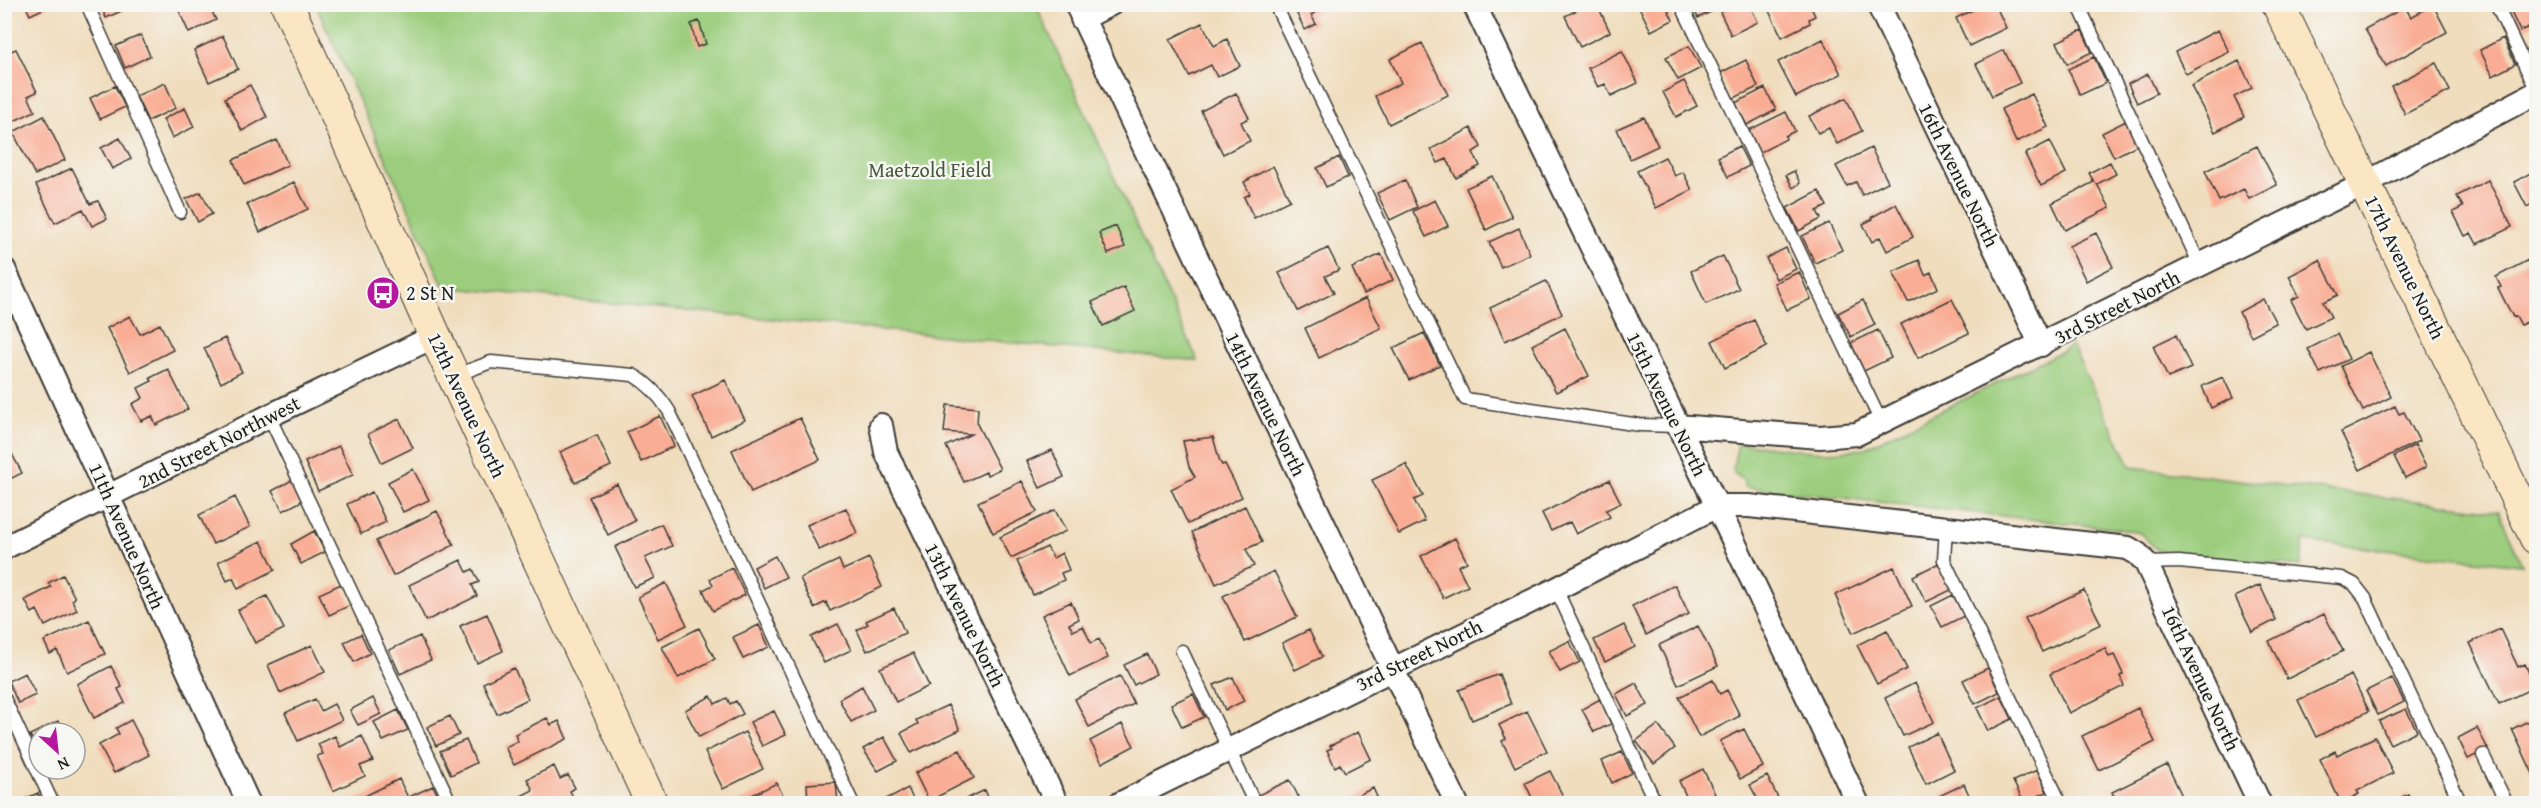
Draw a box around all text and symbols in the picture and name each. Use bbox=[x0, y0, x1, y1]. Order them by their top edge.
street label: 16th Avenue North bbox=[1912, 98, 2007, 252]
park label: Maetzold Field bbox=[869, 155, 992, 184]
street label: 17th Avenue North bbox=[2358, 190, 2453, 344]
street label: 3rd Street North bbox=[2049, 262, 2185, 351]
bus stop icon: 2 St N bbox=[365, 275, 401, 311]
place label: 2 St N bbox=[406, 278, 454, 307]
street label: 12th Avenue North bbox=[421, 327, 514, 482]
street label: 14th Avenue North bbox=[1219, 327, 1314, 481]
street label: 15th Avenue North bbox=[1620, 327, 1715, 481]
street label: 2nd Street Northwest bbox=[132, 388, 305, 495]
street label: 11th Avenue North bbox=[82, 458, 173, 614]
street label: 13th Avenue North bbox=[918, 538, 1013, 692]
street label: 16th Avenue North bbox=[2155, 600, 2248, 755]
street label: 3rd Street North bbox=[1351, 611, 1487, 698]
north arrow bbox=[27, 721, 87, 781]
text: N bbox=[53, 751, 74, 778]

